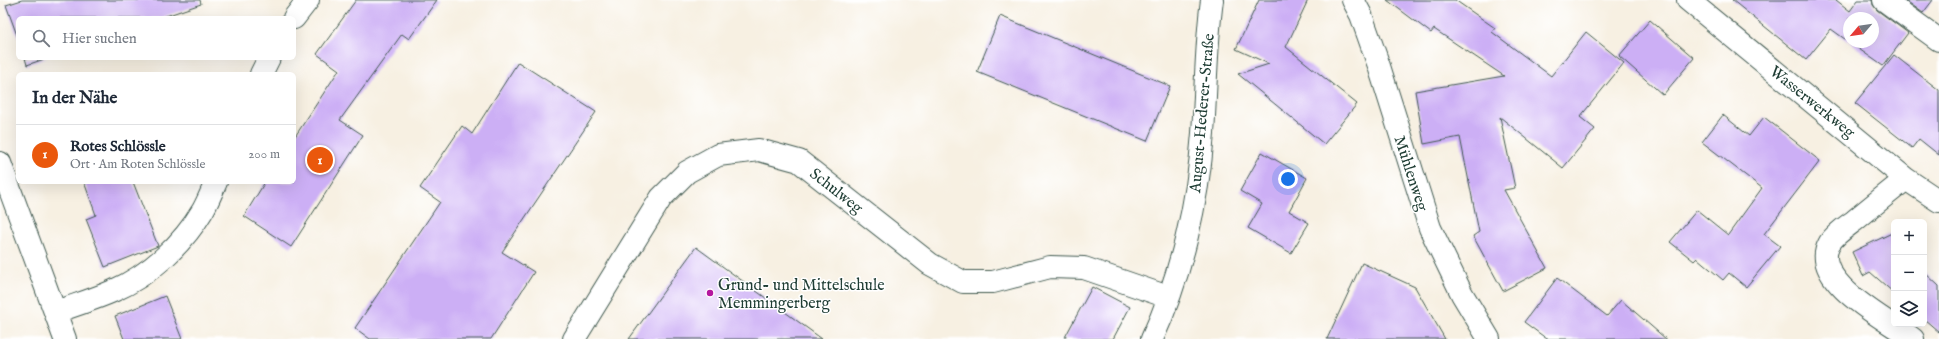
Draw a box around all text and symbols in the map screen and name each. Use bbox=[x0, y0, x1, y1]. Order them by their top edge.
north arrow bbox=[1843, 12, 1879, 48]
search box bbox=[16, 16, 296, 60]
icon: search bbox=[30, 27, 52, 49]
text: Hier suchen bbox=[62, 29, 137, 48]
street label: August-Hederer-Straße bbox=[1186, 33, 1220, 195]
street label: Wasserwerkweg bbox=[1765, 62, 1859, 143]
text: In der Nähe bbox=[32, 88, 117, 109]
street label: Mühlenweg bbox=[1389, 133, 1432, 214]
text: Rotes Schlössle bbox=[70, 137, 166, 156]
pin: 1 bbox=[307, 145, 333, 175]
text: 1 bbox=[43, 146, 47, 163]
text: 200 m bbox=[248, 146, 280, 163]
text: Ort · Am Roten Schlössle bbox=[70, 156, 206, 173]
street label: Schulweg bbox=[805, 165, 867, 219]
your location bbox=[1278, 169, 1298, 189]
map controls bbox=[1891, 219, 1927, 327]
button: + bbox=[1891, 219, 1927, 255]
button: − bbox=[1891, 255, 1927, 291]
place label: Grund- und Mittelschule Memmingerberg bbox=[718, 276, 885, 314]
marker: Grund- und Mittelschule Memmingerberg bbox=[705, 288, 715, 298]
button: layers bbox=[1891, 291, 1927, 327]

